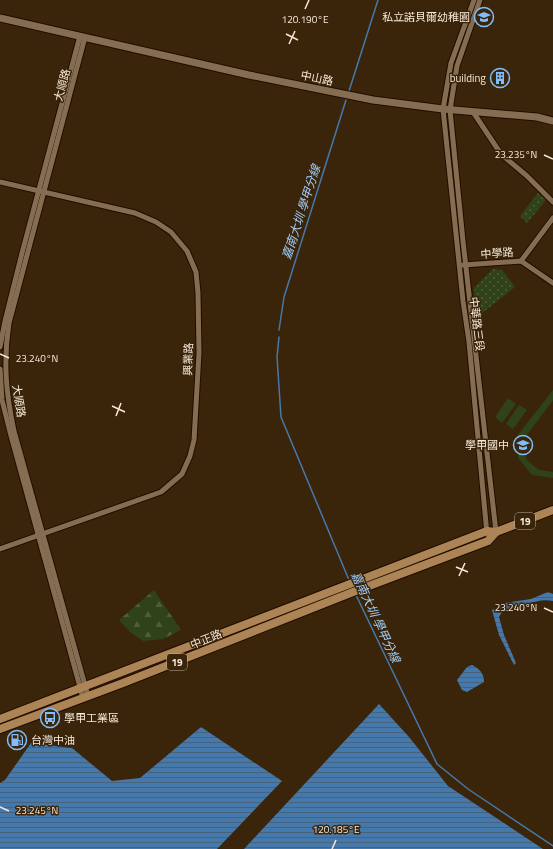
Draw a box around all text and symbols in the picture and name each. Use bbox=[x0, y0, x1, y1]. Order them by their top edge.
school or university icon: 私立諾貝爾幼稚園 bbox=[473, 6, 495, 28]
place label: 私立諾貝爾幼稚園 bbox=[382, 9, 470, 25]
text: 120.190°E bbox=[282, 12, 329, 27]
street label: 大順路 bbox=[50, 67, 74, 103]
street label: 中山路 bbox=[299, 67, 335, 89]
building icon: building bbox=[489, 67, 511, 89]
place label: building bbox=[450, 70, 486, 86]
text: 23.235°N bbox=[495, 147, 537, 162]
water label: 嘉南大圳 學甲分線 bbox=[277, 160, 326, 262]
street label: 中學路 bbox=[480, 244, 514, 262]
street label: 中華路三段 bbox=[466, 296, 488, 352]
street label: 興業路 bbox=[179, 342, 197, 376]
text: 23.240°N bbox=[16, 351, 58, 366]
street label: 大順路 bbox=[9, 383, 29, 419]
school or university icon: 學甲國中 bbox=[512, 434, 534, 456]
place label: 學甲國中 bbox=[465, 437, 509, 453]
road number: 19 bbox=[515, 513, 535, 529]
water label: 嘉南大圳 學甲分線 bbox=[347, 568, 406, 668]
text: 23.240°N bbox=[495, 600, 537, 615]
street label: 中正路 bbox=[188, 625, 224, 653]
road number: 19 bbox=[167, 654, 187, 670]
bus stop icon: 學甲工業區 bbox=[39, 707, 61, 729]
place label: 學甲工業區 bbox=[64, 710, 119, 726]
fuel station icon: 台灣中油 bbox=[6, 729, 28, 751]
place label: 台灣中油 bbox=[31, 732, 75, 748]
text: 23.245°N bbox=[16, 803, 58, 818]
text: 120.185°E bbox=[313, 822, 360, 837]

